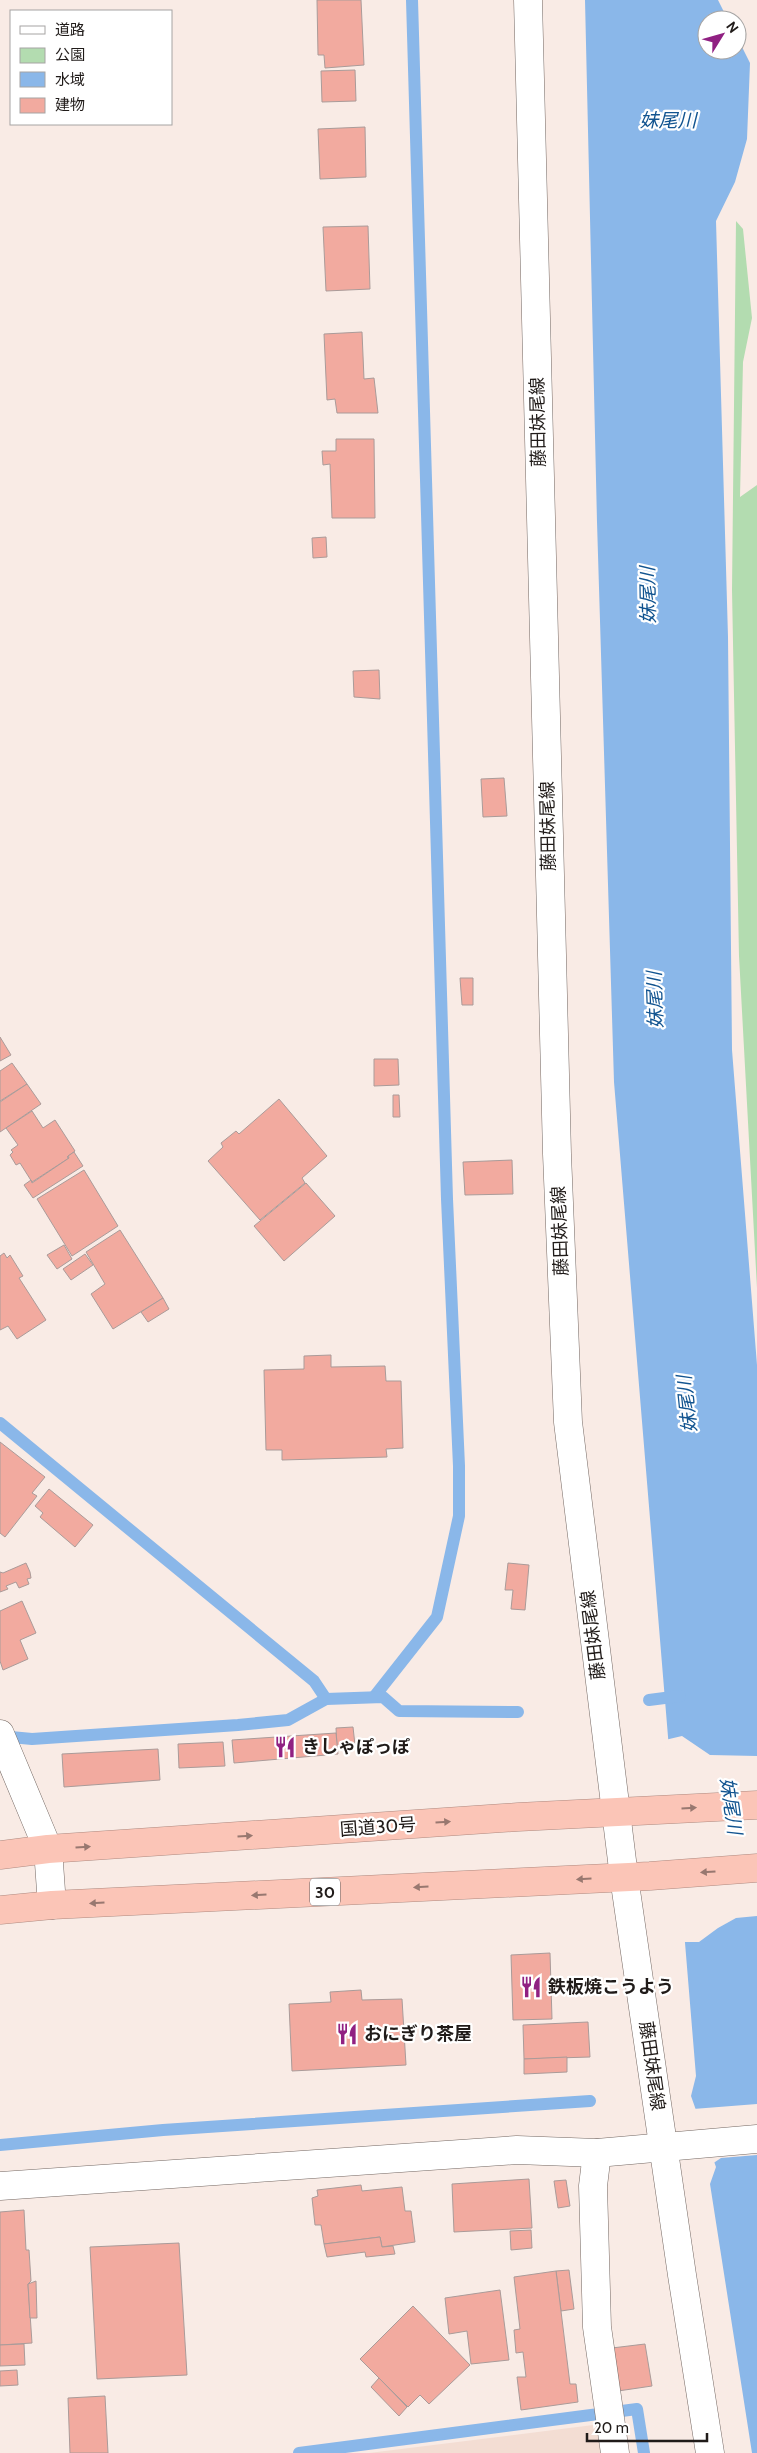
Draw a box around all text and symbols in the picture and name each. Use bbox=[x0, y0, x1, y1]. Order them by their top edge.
legend bbox=[10, 10, 172, 125]
north arrow bbox=[697, 10, 747, 60]
text: N bbox=[722, 18, 743, 37]
text: 道路 bbox=[55, 21, 85, 39]
text: 公園 bbox=[55, 46, 85, 64]
text: 水域 bbox=[55, 71, 85, 89]
text: 建物 bbox=[55, 96, 85, 114]
water label: 妹尾川 bbox=[639, 109, 698, 132]
street label: 藤田妹尾線 bbox=[526, 377, 550, 467]
water label: 妹尾川 bbox=[636, 564, 660, 624]
street label: 藤田妹尾線 bbox=[536, 781, 560, 871]
water label: 妹尾川 bbox=[642, 969, 667, 1029]
street label: 藤田妹尾線 bbox=[547, 1186, 573, 1276]
water label: 妹尾川 bbox=[672, 1372, 701, 1434]
street label: 藤田妹尾線 bbox=[577, 1589, 609, 1681]
restaurant icon: きしゃぽっぽ bbox=[272, 1734, 298, 1760]
place label: きしゃぽっぽ bbox=[302, 1736, 410, 1758]
water label: 妹尾川 bbox=[716, 1776, 747, 1838]
one-way arrow bbox=[681, 1804, 697, 1812]
street label: 国道30号 bbox=[339, 1813, 417, 1841]
one-way arrow bbox=[435, 1818, 451, 1826]
one-way arrow bbox=[238, 1831, 254, 1839]
one-way arrow bbox=[76, 1842, 92, 1850]
one-way arrow bbox=[700, 1868, 716, 1876]
one-way arrow bbox=[575, 1875, 591, 1883]
road number: 30 bbox=[310, 1878, 340, 1905]
one-way arrow bbox=[413, 1883, 429, 1891]
one-way arrow bbox=[251, 1891, 267, 1899]
one-way arrow bbox=[88, 1899, 104, 1907]
restaurant icon: 鉄板焼こうよう bbox=[518, 1974, 544, 2000]
place label: 鉄板焼こうよう bbox=[547, 1976, 674, 1998]
street label: 藤田妹尾線 bbox=[635, 2020, 669, 2112]
restaurant icon: おにぎり茶屋 bbox=[334, 2021, 360, 2047]
place label: おにぎり茶屋 bbox=[364, 2023, 472, 2045]
scale bar bbox=[587, 2410, 707, 2442]
text: 20 m bbox=[594, 2419, 629, 2437]

